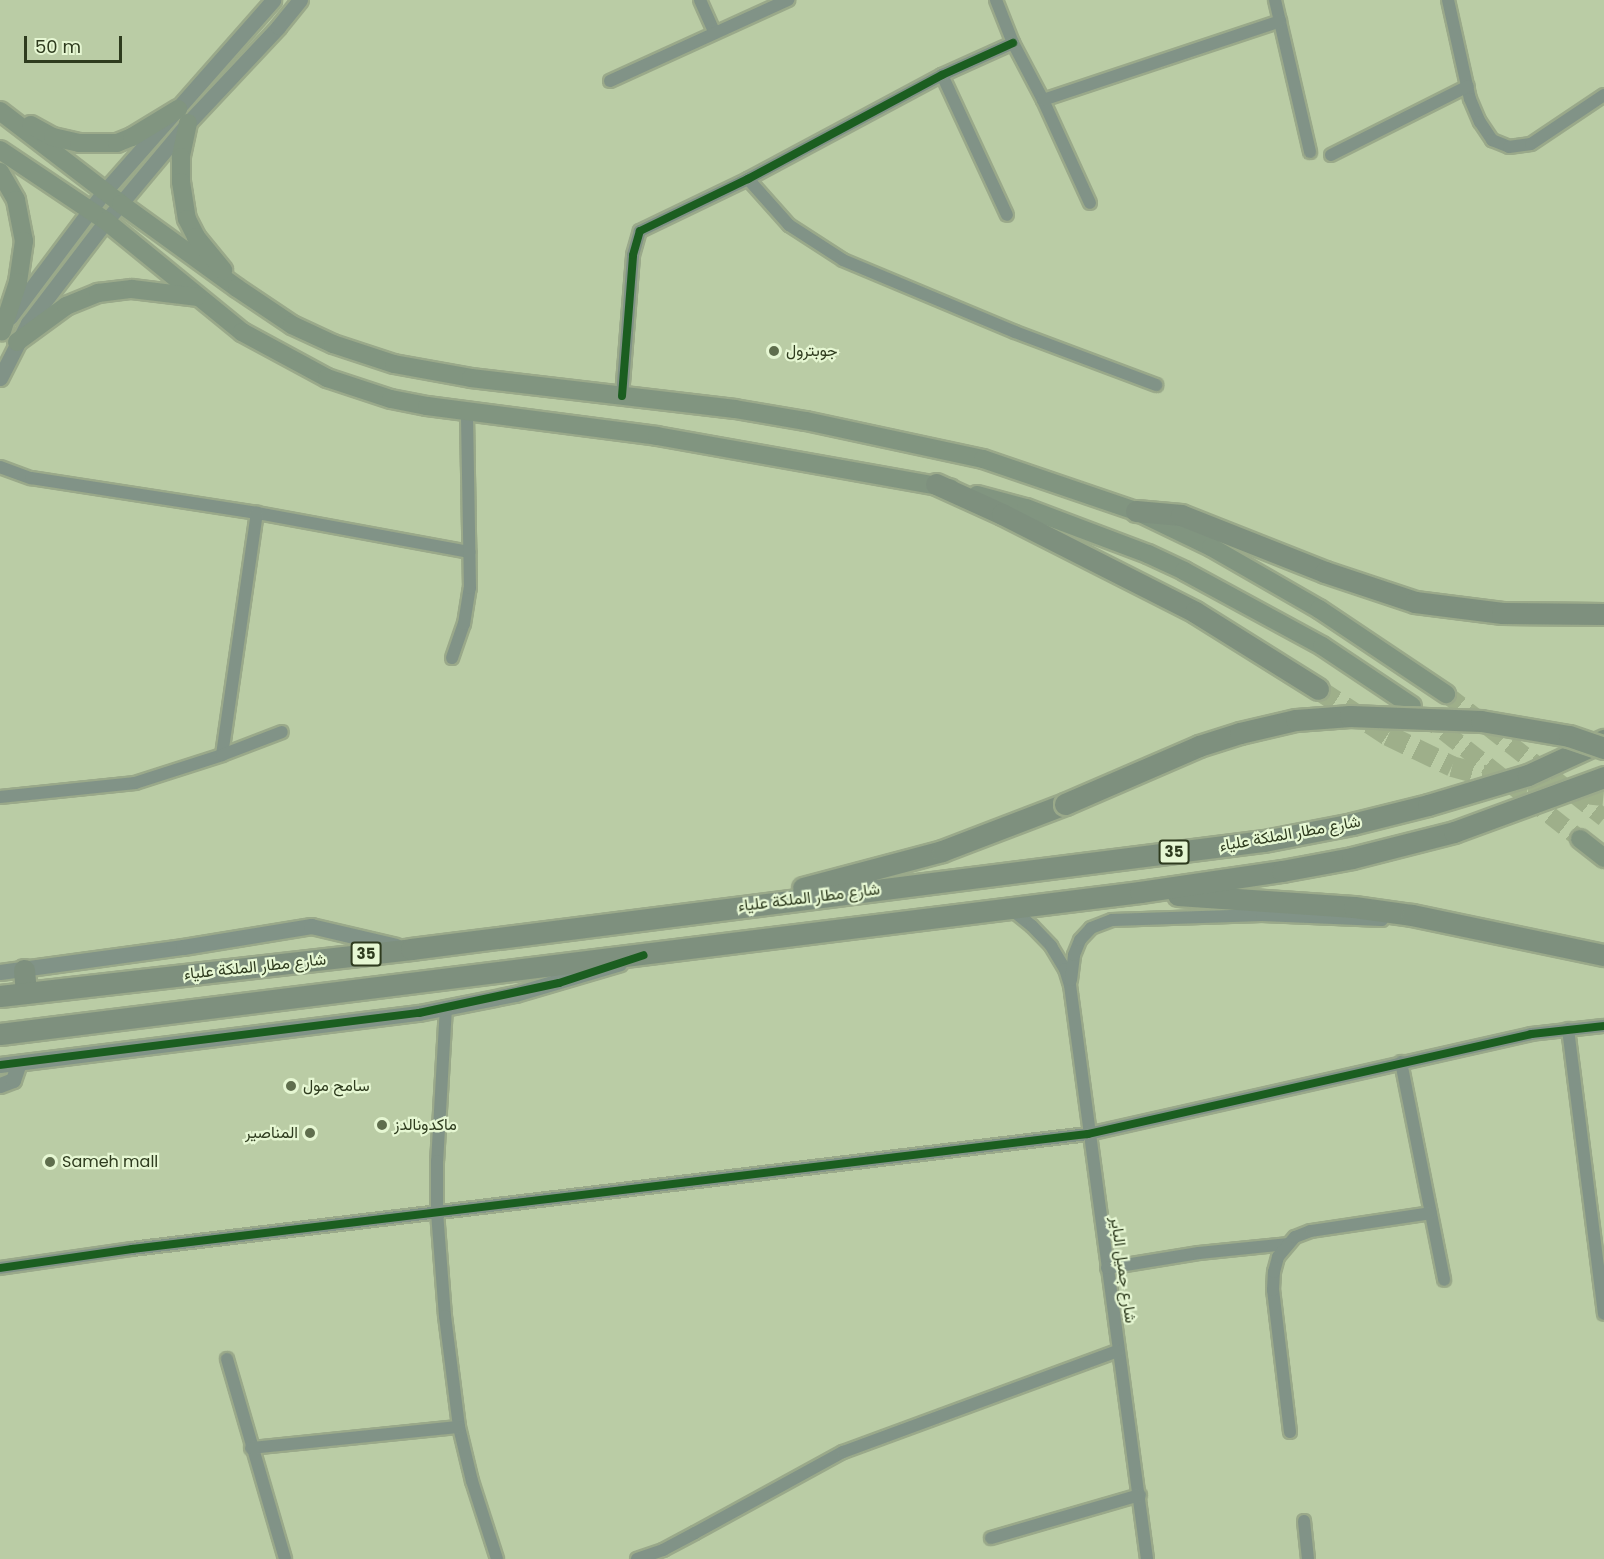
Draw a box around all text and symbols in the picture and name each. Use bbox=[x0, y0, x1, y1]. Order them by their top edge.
scale bar bbox=[27, 24, 124, 62]
text: 50 m bbox=[35, 34, 81, 59]
place label: جوبترول bbox=[786, 341, 838, 361]
marker: جوبترول bbox=[767, 344, 781, 358]
street label: شارع مطار الملكة علياء bbox=[1218, 812, 1362, 856]
road number: 35 bbox=[1158, 840, 1190, 864]
street label: شارع مطار الملكة علياء bbox=[737, 880, 881, 916]
road number: 35 bbox=[350, 942, 382, 966]
street label: شارع مطار الملكة علياء bbox=[183, 950, 327, 984]
place label: سامح مول bbox=[303, 1076, 369, 1096]
marker: سامح مول bbox=[284, 1079, 298, 1093]
place label: ماكدونالدز bbox=[394, 1115, 457, 1135]
marker: ماكدونالدز bbox=[375, 1118, 389, 1132]
place label: المناصير bbox=[245, 1123, 298, 1143]
marker: المناصير bbox=[303, 1126, 317, 1140]
place label: Sameh mall bbox=[62, 1152, 158, 1172]
marker: Sameh mall bbox=[43, 1155, 57, 1169]
street label: شارع جميل الباير bbox=[1106, 1215, 1140, 1325]

